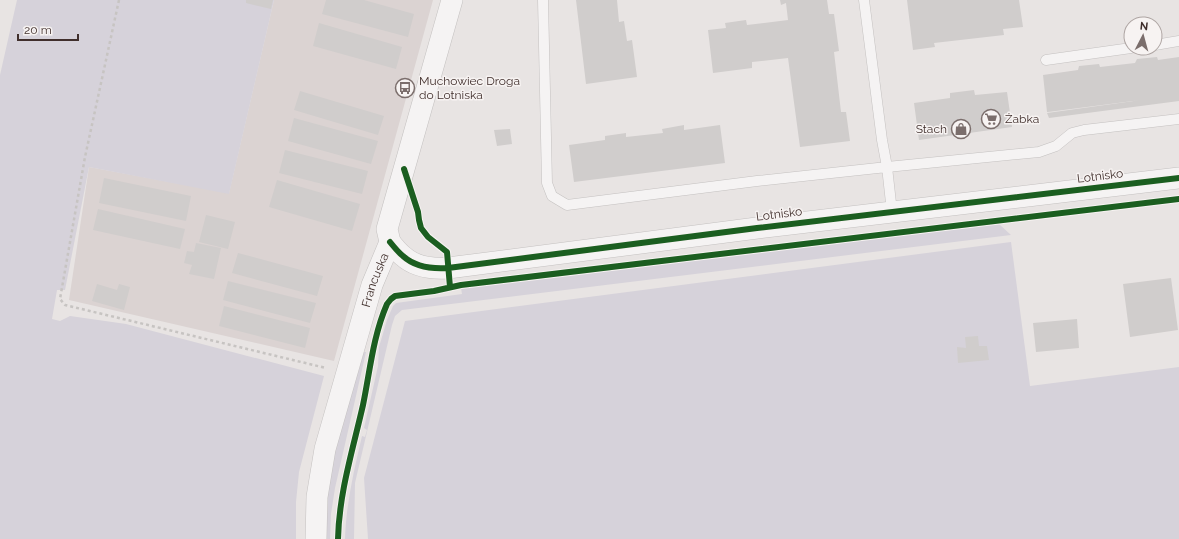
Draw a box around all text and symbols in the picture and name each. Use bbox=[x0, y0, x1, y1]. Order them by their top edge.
scale bar bbox=[18, 16, 78, 42]
north arrow bbox=[1123, 16, 1163, 56]
text: N bbox=[1139, 20, 1149, 33]
text: 20 m bbox=[24, 23, 52, 37]
place label: Muchowiec Droga do Lotniska bbox=[419, 74, 520, 102]
bus stop icon: Muchowiec Droga do Lotniska bbox=[394, 77, 416, 99]
supermarket icon: Żabka bbox=[980, 108, 1002, 130]
place label: Żabka bbox=[1005, 112, 1039, 126]
shop icon: Stach bbox=[950, 118, 972, 140]
place label: Stach bbox=[916, 122, 947, 136]
street label: Lotnisko bbox=[1076, 166, 1124, 186]
street label: Lotnisko bbox=[755, 204, 803, 224]
street label: Francuska bbox=[359, 251, 392, 309]

